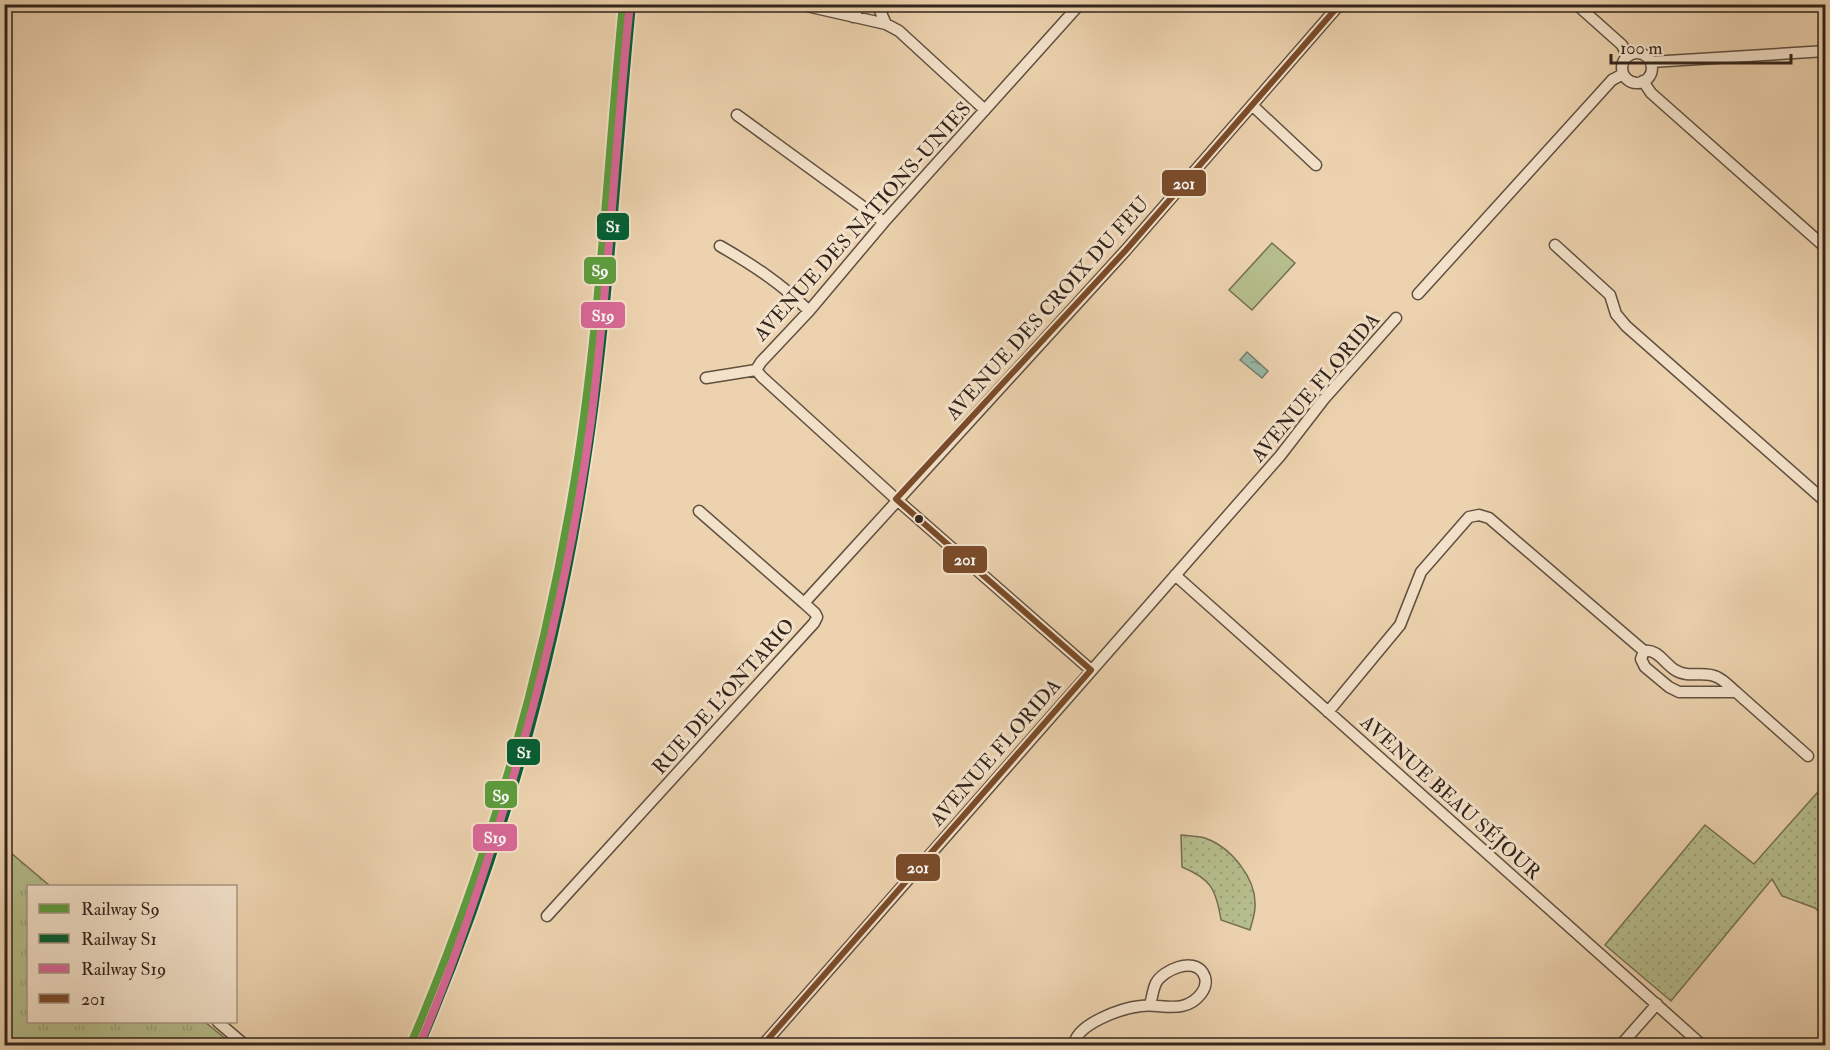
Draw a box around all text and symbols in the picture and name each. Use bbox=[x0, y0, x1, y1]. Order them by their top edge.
scale bar bbox=[1611, 27, 1791, 65]
text: 100 m bbox=[1620, 37, 1663, 60]
street label: AVENUE DES NATIONS-UNIES bbox=[748, 97, 976, 347]
line badge: 201 bbox=[1161, 169, 1207, 197]
text: 201 bbox=[1173, 174, 1195, 194]
street label: AVENUE DES CROIX DU FEU bbox=[940, 191, 1155, 426]
line badge: S1 bbox=[596, 212, 630, 241]
text: S1 bbox=[606, 217, 621, 237]
line badge: S9 bbox=[583, 256, 617, 285]
text: S9 bbox=[591, 261, 609, 281]
line badge: S19 bbox=[580, 301, 626, 329]
text: S19 bbox=[592, 306, 614, 326]
street label: AVENUE FLORIDA bbox=[1245, 307, 1385, 468]
unlabelled marker bbox=[913, 513, 925, 525]
line badge: 201 bbox=[942, 545, 988, 574]
text: 201 bbox=[954, 550, 976, 570]
street label: RUE DE L'ONTARIO bbox=[647, 613, 800, 779]
street label: AVENUE FLORIDA bbox=[924, 673, 1067, 832]
street label: AVENUE BEAU SÉJOUR bbox=[1354, 708, 1547, 886]
line badge: S1 bbox=[506, 738, 541, 766]
text: S1 bbox=[517, 743, 532, 763]
line badge: S9 bbox=[484, 780, 518, 809]
text: S9 bbox=[492, 786, 510, 806]
line badge: S19 bbox=[472, 823, 518, 852]
text: S19 bbox=[484, 828, 506, 848]
line badge: 201 bbox=[895, 853, 941, 882]
text: 201 bbox=[907, 858, 929, 878]
legend bbox=[27, 885, 237, 1023]
text: Railway S9 bbox=[81, 898, 160, 921]
text: Railway S1 bbox=[81, 928, 157, 951]
text: Railway S19 bbox=[81, 958, 166, 981]
text: 201 bbox=[81, 988, 106, 1011]

